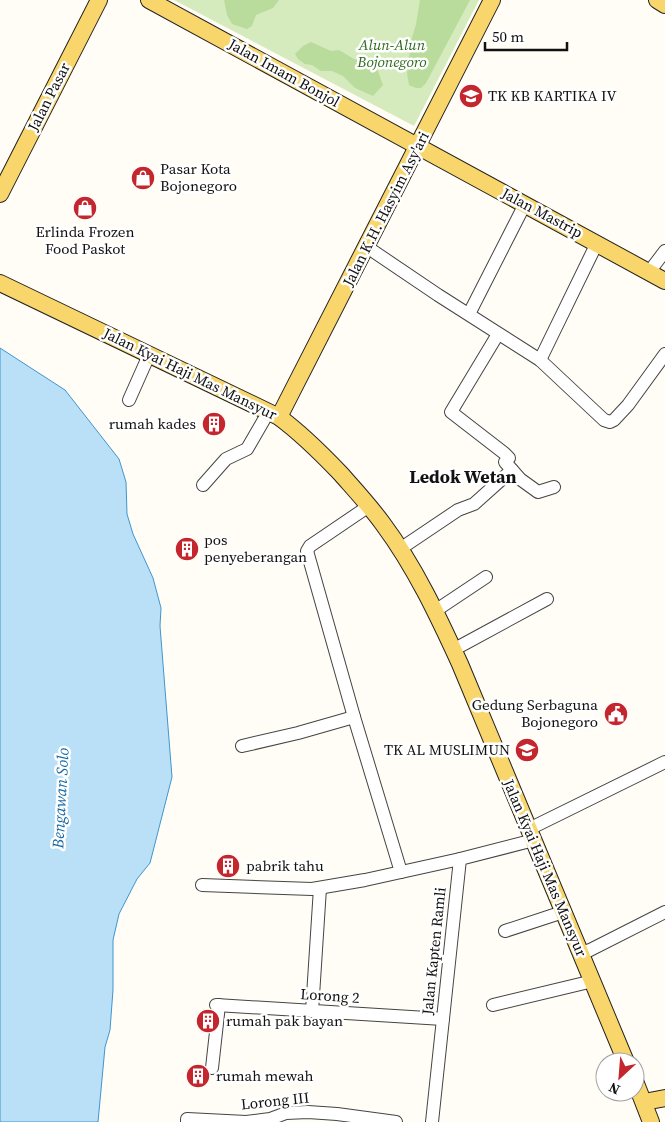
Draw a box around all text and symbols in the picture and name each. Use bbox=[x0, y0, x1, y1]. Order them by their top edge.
scale bar bbox=[485, 20, 568, 52]
text: 50 m bbox=[492, 26, 524, 47]
street label: Jalan Imam Bonjol bbox=[224, 33, 344, 112]
park label: Alun-Alun Bojonegoro bbox=[356, 34, 427, 72]
street label: Jalan Pasar bbox=[22, 58, 75, 135]
school or university icon: TK KB KARTIKA IV bbox=[458, 83, 484, 109]
place label: TK KB KARTIKA IV bbox=[488, 85, 617, 106]
street label: Jalan K.H. Hasyim Asy'ari bbox=[337, 128, 434, 291]
place label: Pasar Kota Bojonegoro bbox=[160, 158, 237, 196]
shop icon: Pasar Kota Bojonegoro bbox=[130, 165, 156, 191]
street label: Jalan Mastrip bbox=[497, 182, 587, 243]
shop icon: Erlinda Frozen Food Paskot bbox=[72, 195, 98, 221]
place label: Erlinda Frozen Food Paskot bbox=[35, 221, 135, 259]
street label: Jalan Kyai Haji Mas Mansyur bbox=[99, 322, 281, 425]
building icon: rumah kades bbox=[201, 411, 227, 437]
place label: rumah kades bbox=[109, 413, 196, 434]
district label: Ledok Wetan bbox=[409, 464, 517, 489]
place label: pos penyeberangan bbox=[204, 529, 307, 567]
building icon: pos penyeberangan bbox=[174, 536, 200, 562]
place label: Gedung Serbaguna Bojonegoro bbox=[472, 694, 598, 732]
public building icon: Gedung Serbaguna Bojonegoro bbox=[603, 701, 629, 727]
school or university icon: TK AL MUSLIMUN bbox=[514, 737, 540, 763]
place label: TK AL MUSLIMUN bbox=[384, 739, 510, 760]
water label: Bengawan Solo bbox=[46, 747, 74, 850]
street label: Jalan Kyai Haji Mas Mansyur bbox=[498, 775, 593, 960]
building icon: pabrik tahu bbox=[215, 853, 241, 879]
place label: pabrik tahu bbox=[246, 855, 324, 876]
street label: Jalan Kapten Ramli bbox=[416, 886, 451, 1017]
street label: Lorong 2 bbox=[300, 983, 360, 1008]
building icon: rumah pak bayan bbox=[195, 1008, 221, 1034]
place label: rumah pak bayan bbox=[226, 1010, 343, 1031]
north arrow bbox=[595, 1052, 645, 1102]
building icon: rumah mewah bbox=[185, 1063, 211, 1089]
place label: rumah mewah bbox=[216, 1065, 314, 1086]
text: N bbox=[605, 1077, 623, 1100]
street label: Lorong III bbox=[240, 1086, 310, 1115]

